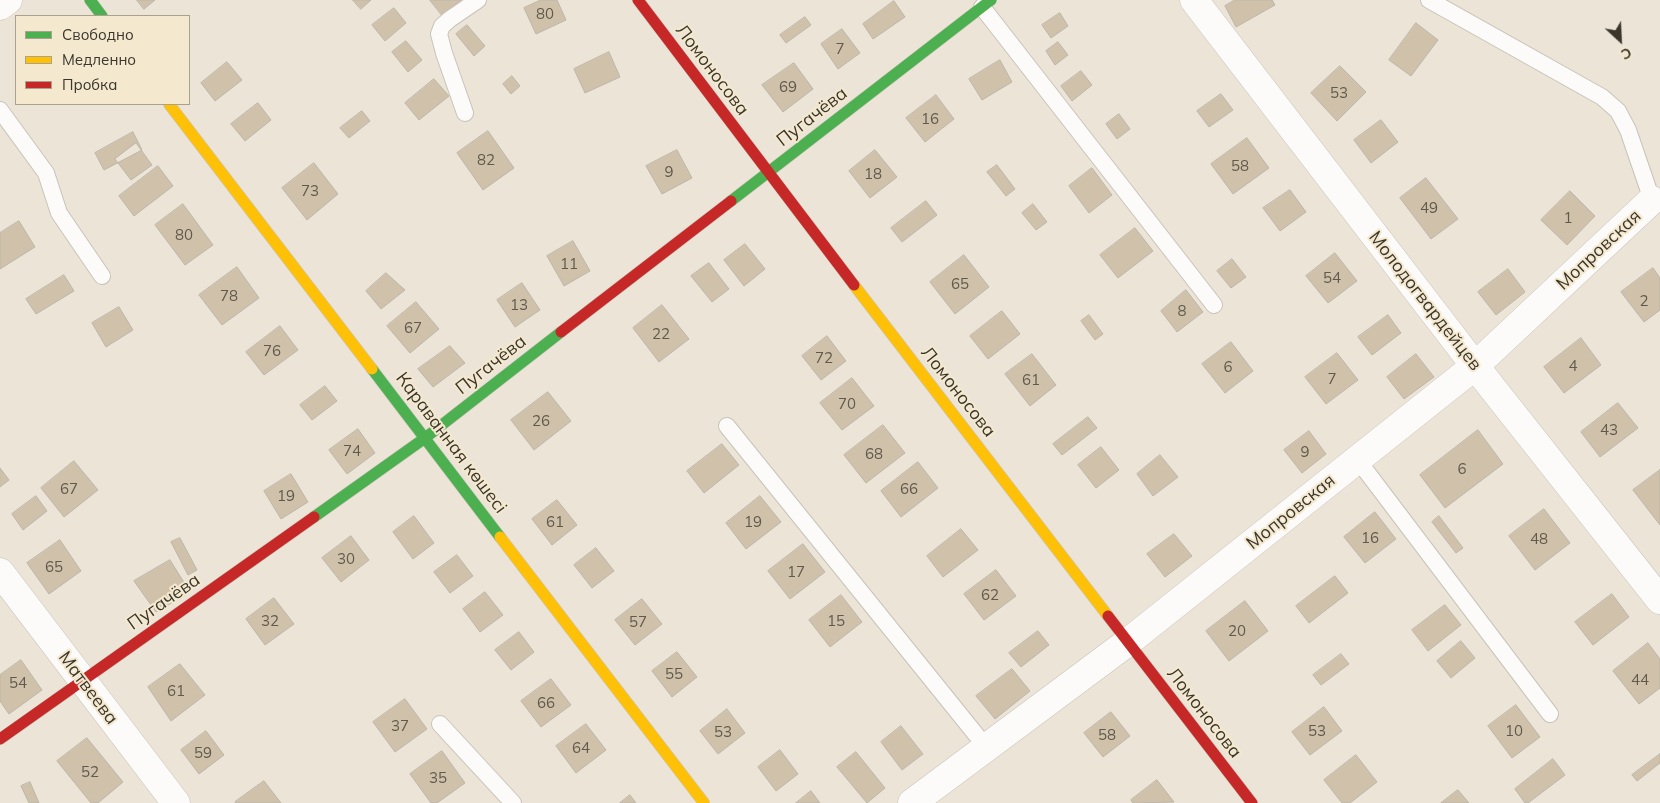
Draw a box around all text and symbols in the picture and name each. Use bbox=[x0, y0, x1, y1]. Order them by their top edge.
house number: 80 bbox=[536, 5, 554, 23]
legend bbox=[15, 15, 190, 105]
north arrow bbox=[1595, 15, 1645, 65]
street label: Ломоносова bbox=[671, 20, 753, 120]
text: Свободно bbox=[62, 25, 134, 44]
house number: 7 bbox=[836, 40, 844, 58]
text: С bbox=[1618, 43, 1634, 64]
text: Медленно bbox=[62, 50, 136, 69]
text: Пробка bbox=[62, 75, 117, 94]
house number: 69 bbox=[779, 78, 797, 96]
street label: Пугачёва bbox=[772, 83, 852, 151]
house number: 53 bbox=[1330, 84, 1348, 102]
house number: 16 bbox=[921, 110, 939, 128]
house number: 82 bbox=[477, 151, 495, 169]
house number: 58 bbox=[1231, 157, 1249, 175]
house number: 9 bbox=[665, 163, 673, 181]
house number: 18 bbox=[864, 165, 882, 183]
house number: 73 bbox=[301, 182, 319, 200]
house number: 49 bbox=[1420, 199, 1438, 217]
street label: Мопровская bbox=[1552, 205, 1646, 295]
house number: 1 bbox=[1564, 209, 1572, 227]
house number: 80 bbox=[175, 226, 193, 244]
street label: Молодогвардейцев bbox=[1364, 227, 1486, 375]
house number: 11 bbox=[560, 255, 578, 273]
house number: 54 bbox=[1323, 269, 1341, 287]
house number: 65 bbox=[951, 275, 969, 293]
house number: 78 bbox=[220, 287, 238, 305]
house number: 2 bbox=[1640, 292, 1648, 310]
house number: 13 bbox=[510, 296, 528, 314]
house number: 8 bbox=[1178, 302, 1186, 320]
house number: 67 bbox=[404, 319, 422, 337]
house number: 22 bbox=[652, 325, 670, 343]
street label: Пугачёва bbox=[451, 331, 531, 399]
house number: 76 bbox=[263, 342, 281, 360]
street label: Ломоносова bbox=[916, 343, 1000, 441]
house number: 72 bbox=[815, 349, 833, 367]
house number: 4 bbox=[1569, 357, 1577, 375]
house number: 6 bbox=[1224, 358, 1232, 376]
street label: Караванная көшесі bbox=[391, 368, 511, 518]
house number: 7 bbox=[1328, 370, 1336, 388]
house number: 61 bbox=[1022, 371, 1040, 389]
house number: 70 bbox=[838, 395, 856, 413]
house number: 26 bbox=[532, 412, 550, 430]
house number: 43 bbox=[1600, 421, 1618, 439]
house number: 74 bbox=[343, 442, 361, 460]
house number: 9 bbox=[1301, 443, 1309, 461]
house number: 68 bbox=[865, 445, 883, 463]
house number: 6 bbox=[1458, 460, 1466, 478]
street label: Мопровская bbox=[1242, 470, 1340, 554]
house number: 67 bbox=[60, 480, 78, 498]
house number: 66 bbox=[900, 480, 918, 498]
house number: 19 bbox=[277, 487, 295, 505]
house number: 61 bbox=[546, 513, 564, 531]
house number: 19 bbox=[744, 513, 762, 531]
house number: 16 bbox=[1361, 529, 1379, 547]
house number: 48 bbox=[1530, 530, 1548, 548]
house number: 30 bbox=[337, 550, 355, 568]
house number: 65 bbox=[45, 558, 63, 576]
house number: 17 bbox=[787, 563, 805, 581]
street label: Пугачёва bbox=[124, 569, 204, 635]
house number: 62 bbox=[981, 586, 999, 604]
house number: 32 bbox=[261, 612, 279, 630]
house number: 15 bbox=[827, 612, 845, 630]
house number: 57 bbox=[629, 613, 647, 631]
house number: 20 bbox=[1228, 622, 1246, 640]
street label: Матвеева bbox=[54, 647, 122, 729]
street label: Ломоносова bbox=[1162, 664, 1246, 762]
house number: 55 bbox=[665, 665, 683, 683]
house number: 44 bbox=[1631, 671, 1649, 689]
house number: 54 bbox=[9, 674, 27, 692]
house number: 61 bbox=[167, 682, 185, 700]
house number: 66 bbox=[537, 694, 555, 712]
house number: 37 bbox=[391, 717, 409, 735]
house number: 53 bbox=[1308, 722, 1326, 740]
house number: 10 bbox=[1505, 722, 1523, 740]
house number: 53 bbox=[714, 723, 732, 741]
house number: 58 bbox=[1098, 726, 1116, 744]
house number: 64 bbox=[572, 739, 590, 757]
house number: 59 bbox=[194, 744, 212, 762]
house number: 52 bbox=[81, 763, 99, 781]
house number: 35 bbox=[429, 769, 447, 787]

